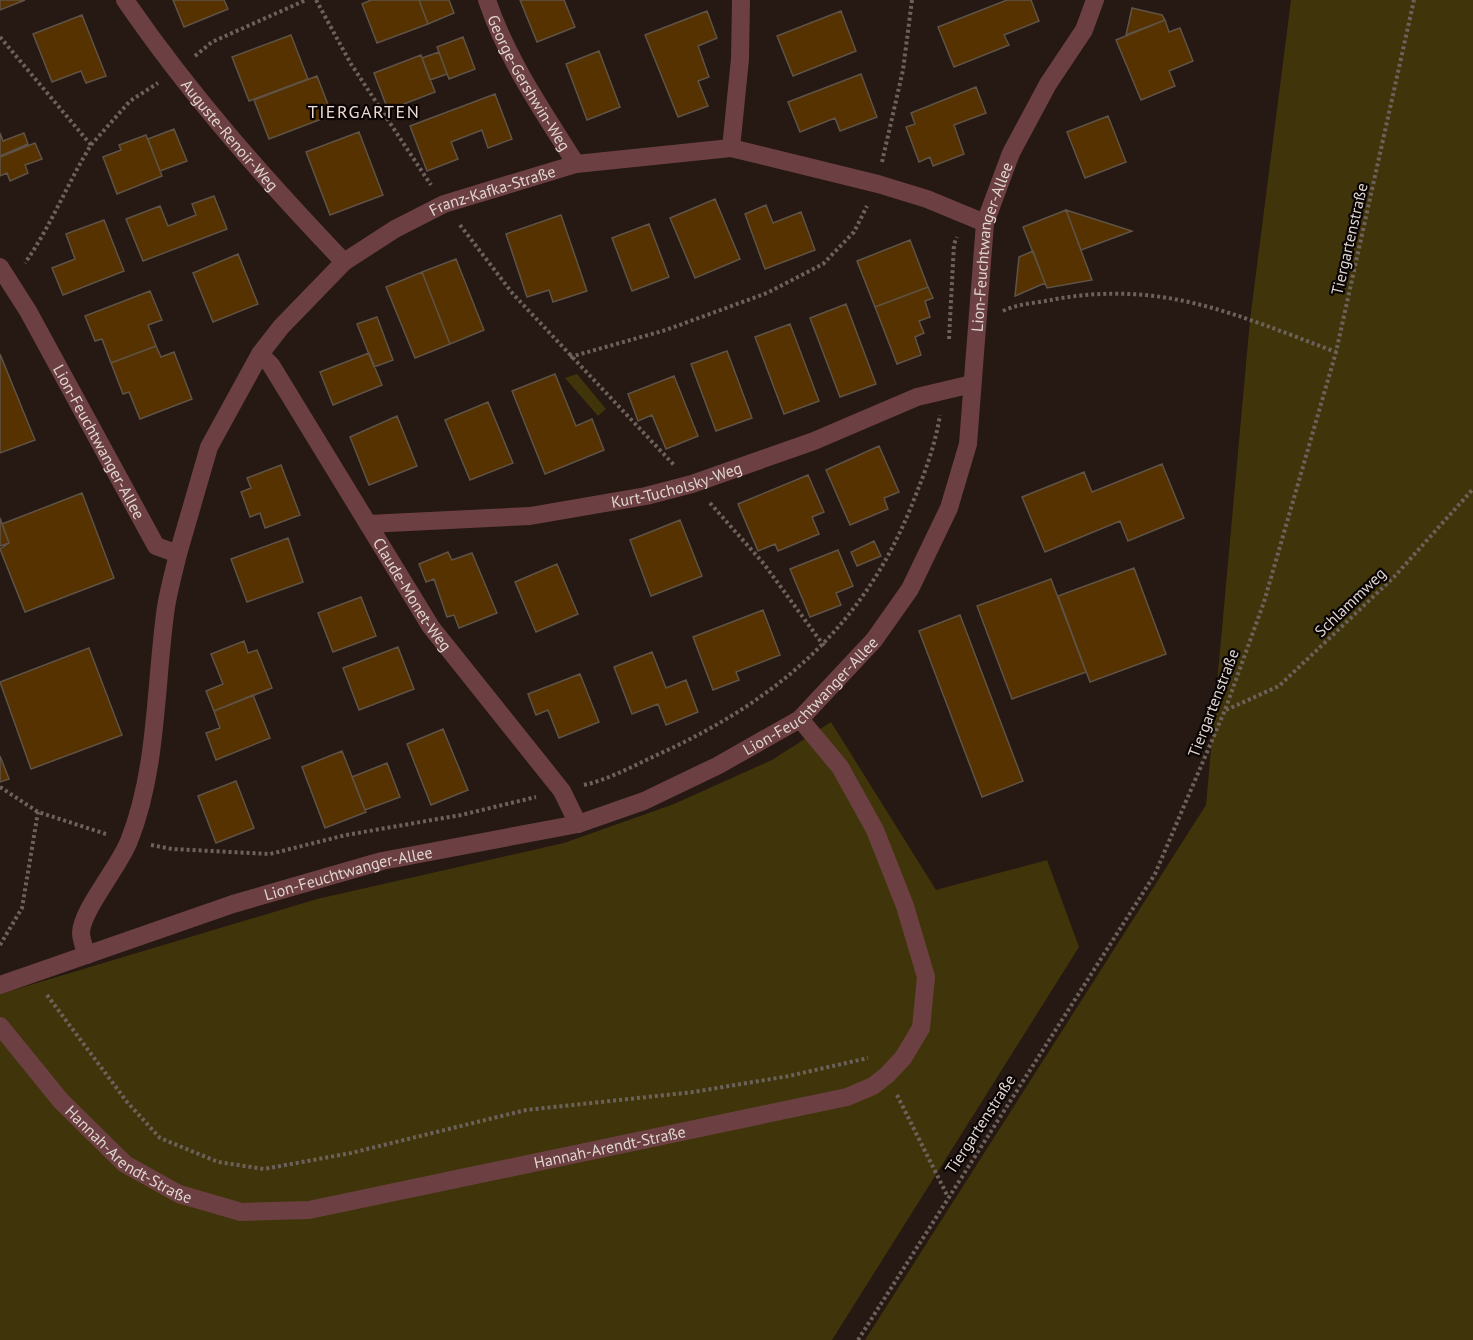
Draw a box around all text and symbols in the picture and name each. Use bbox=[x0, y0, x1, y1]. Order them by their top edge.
street label: George-Gershwin-Weg bbox=[483, 12, 575, 154]
street label: Auguste-Renoir-Weg bbox=[177, 75, 283, 195]
district label: TIERGARTEN bbox=[308, 100, 420, 123]
street label: Lion-Feuchtwanger-Allee bbox=[967, 159, 1017, 333]
street label: Franz-Kafka-Straße bbox=[426, 161, 558, 220]
street label: Tiergartenstraße bbox=[1326, 181, 1372, 297]
street label: Lion-Feuchtwanger-Allee bbox=[49, 361, 149, 523]
street label: Kurt-Tucholsky-Weg bbox=[609, 457, 744, 512]
street label: Claude-Monet-Weg bbox=[369, 534, 456, 655]
street label: Schlammweg bbox=[1310, 563, 1390, 641]
street label: Lion-Feuchtwanger-Allee bbox=[739, 632, 882, 759]
street label: Tiergartenstraße bbox=[1183, 646, 1243, 760]
street label: Lion-Feuchtwanger-Allee bbox=[262, 842, 434, 905]
street label: Tiergartenstraße bbox=[940, 1071, 1020, 1177]
street label: Hannah-Arendt-Straße bbox=[61, 1101, 194, 1207]
street label: Hannah-Arendt-Straße bbox=[532, 1121, 687, 1173]

